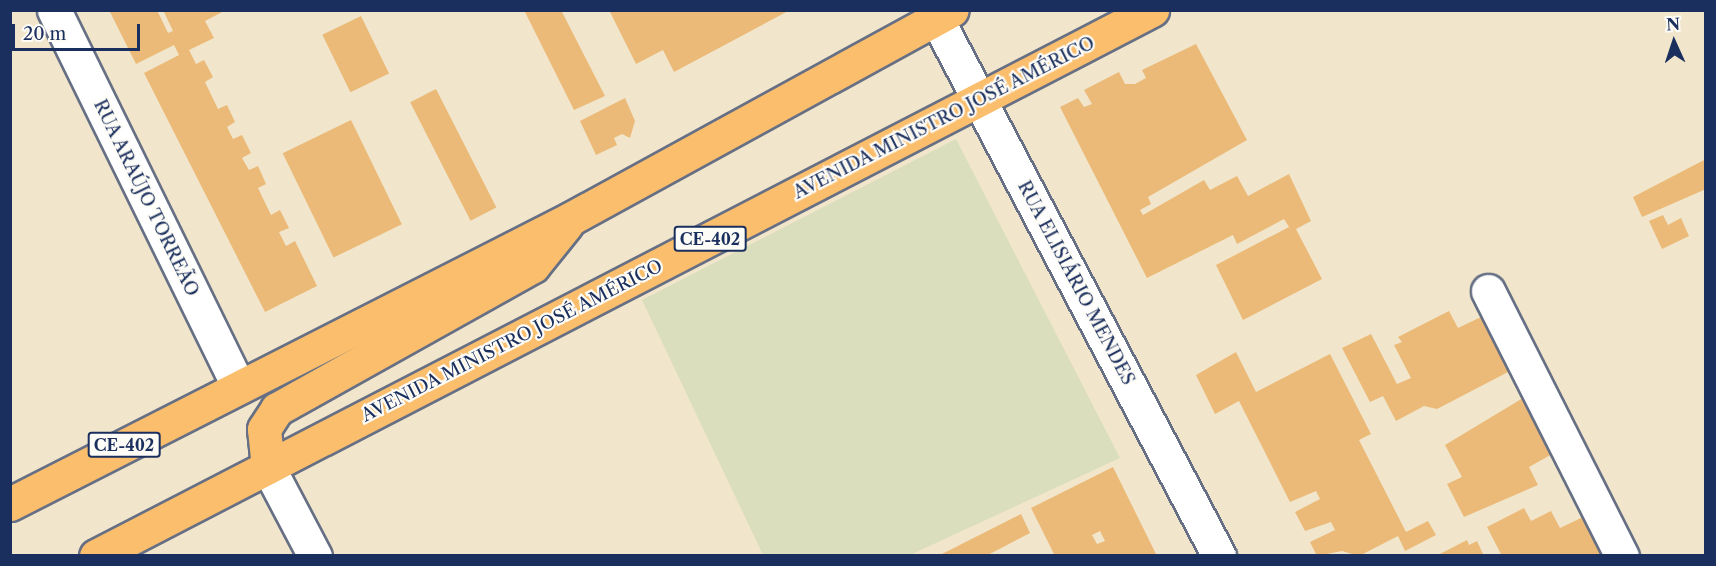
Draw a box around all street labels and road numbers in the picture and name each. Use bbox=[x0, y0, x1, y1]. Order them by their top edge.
street label: AVENIDA MINISTRO JOSÉ AMÉRICO bbox=[789, 32, 1099, 204]
street label: RUA ARAÚJO TORREÃO bbox=[88, 95, 204, 301]
street label: RUA ELISIÁRIO MENDES bbox=[1013, 177, 1139, 389]
road number: CE-402 bbox=[672, 226, 748, 252]
street label: AVENIDA MINISTRO JOSÉ AMÉRICO bbox=[357, 255, 667, 427]
road number: CE-402 bbox=[86, 432, 162, 458]

